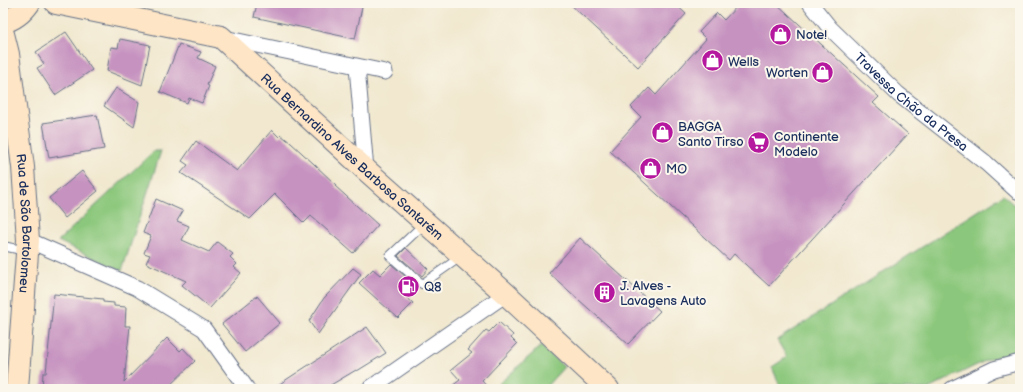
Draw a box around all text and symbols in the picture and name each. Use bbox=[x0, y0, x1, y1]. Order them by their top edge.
shop icon: Note! bbox=[767, 21, 793, 47]
place label: Note! bbox=[796, 27, 827, 43]
shop icon: Wells bbox=[699, 48, 725, 74]
street label: Travessa Chão da Presa bbox=[851, 49, 971, 155]
place label: Wells bbox=[728, 54, 760, 70]
shop icon: Worten bbox=[810, 59, 836, 85]
place label: Worten bbox=[766, 65, 808, 81]
street label: Rua Bernardino Alves Barbosa Santarém bbox=[257, 71, 446, 244]
place label: BAGGA Santo Tirso bbox=[678, 119, 744, 150]
shop icon: BAGGA Santo Tirso bbox=[650, 120, 676, 146]
place label: Continente Modelo bbox=[774, 129, 839, 160]
supermarket icon: Continente Modelo bbox=[746, 130, 772, 156]
street label: Rua de São Bartolomeu bbox=[12, 153, 35, 294]
shop icon: MO bbox=[637, 155, 663, 181]
place label: MO bbox=[666, 161, 687, 177]
fuel station icon: Q8 bbox=[396, 273, 422, 299]
place label: J. Alves - Lavagens Auto bbox=[620, 278, 706, 309]
place label: Q8 bbox=[424, 279, 442, 295]
building icon: J. Alves - Lavagens Auto bbox=[591, 279, 617, 305]

